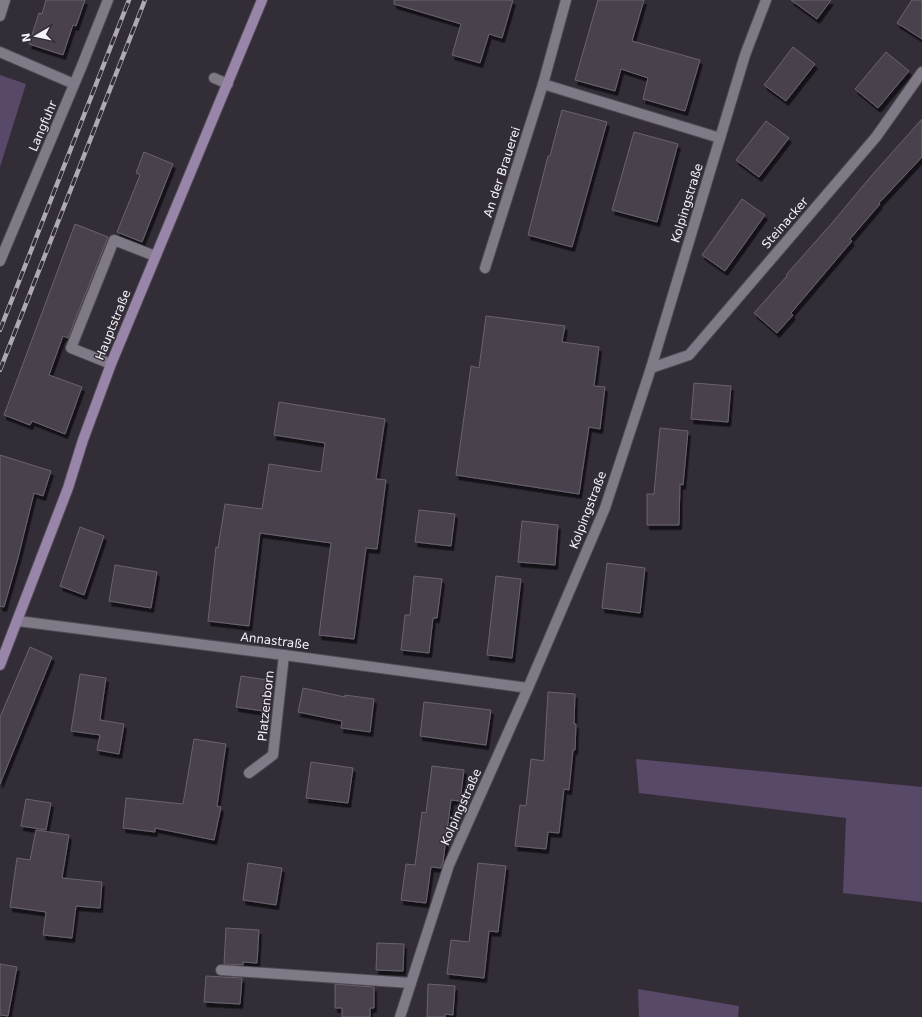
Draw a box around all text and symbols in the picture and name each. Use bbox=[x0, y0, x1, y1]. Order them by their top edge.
north arrow bbox=[16, 16, 56, 56]
text: N bbox=[19, 32, 34, 43]
street label: Langfuhr bbox=[26, 99, 60, 153]
street label: An der Brauerei bbox=[481, 125, 523, 219]
street label: Kolpingstraße bbox=[668, 162, 706, 244]
street label: Steinacker bbox=[759, 194, 811, 252]
street label: Hauptstraße bbox=[93, 288, 133, 362]
street label: Kolpingstraße bbox=[567, 469, 609, 551]
street label: Annastraße bbox=[240, 630, 310, 652]
street label: Platzenborn bbox=[255, 670, 277, 742]
street label: Kolpingstraße bbox=[438, 767, 484, 847]

